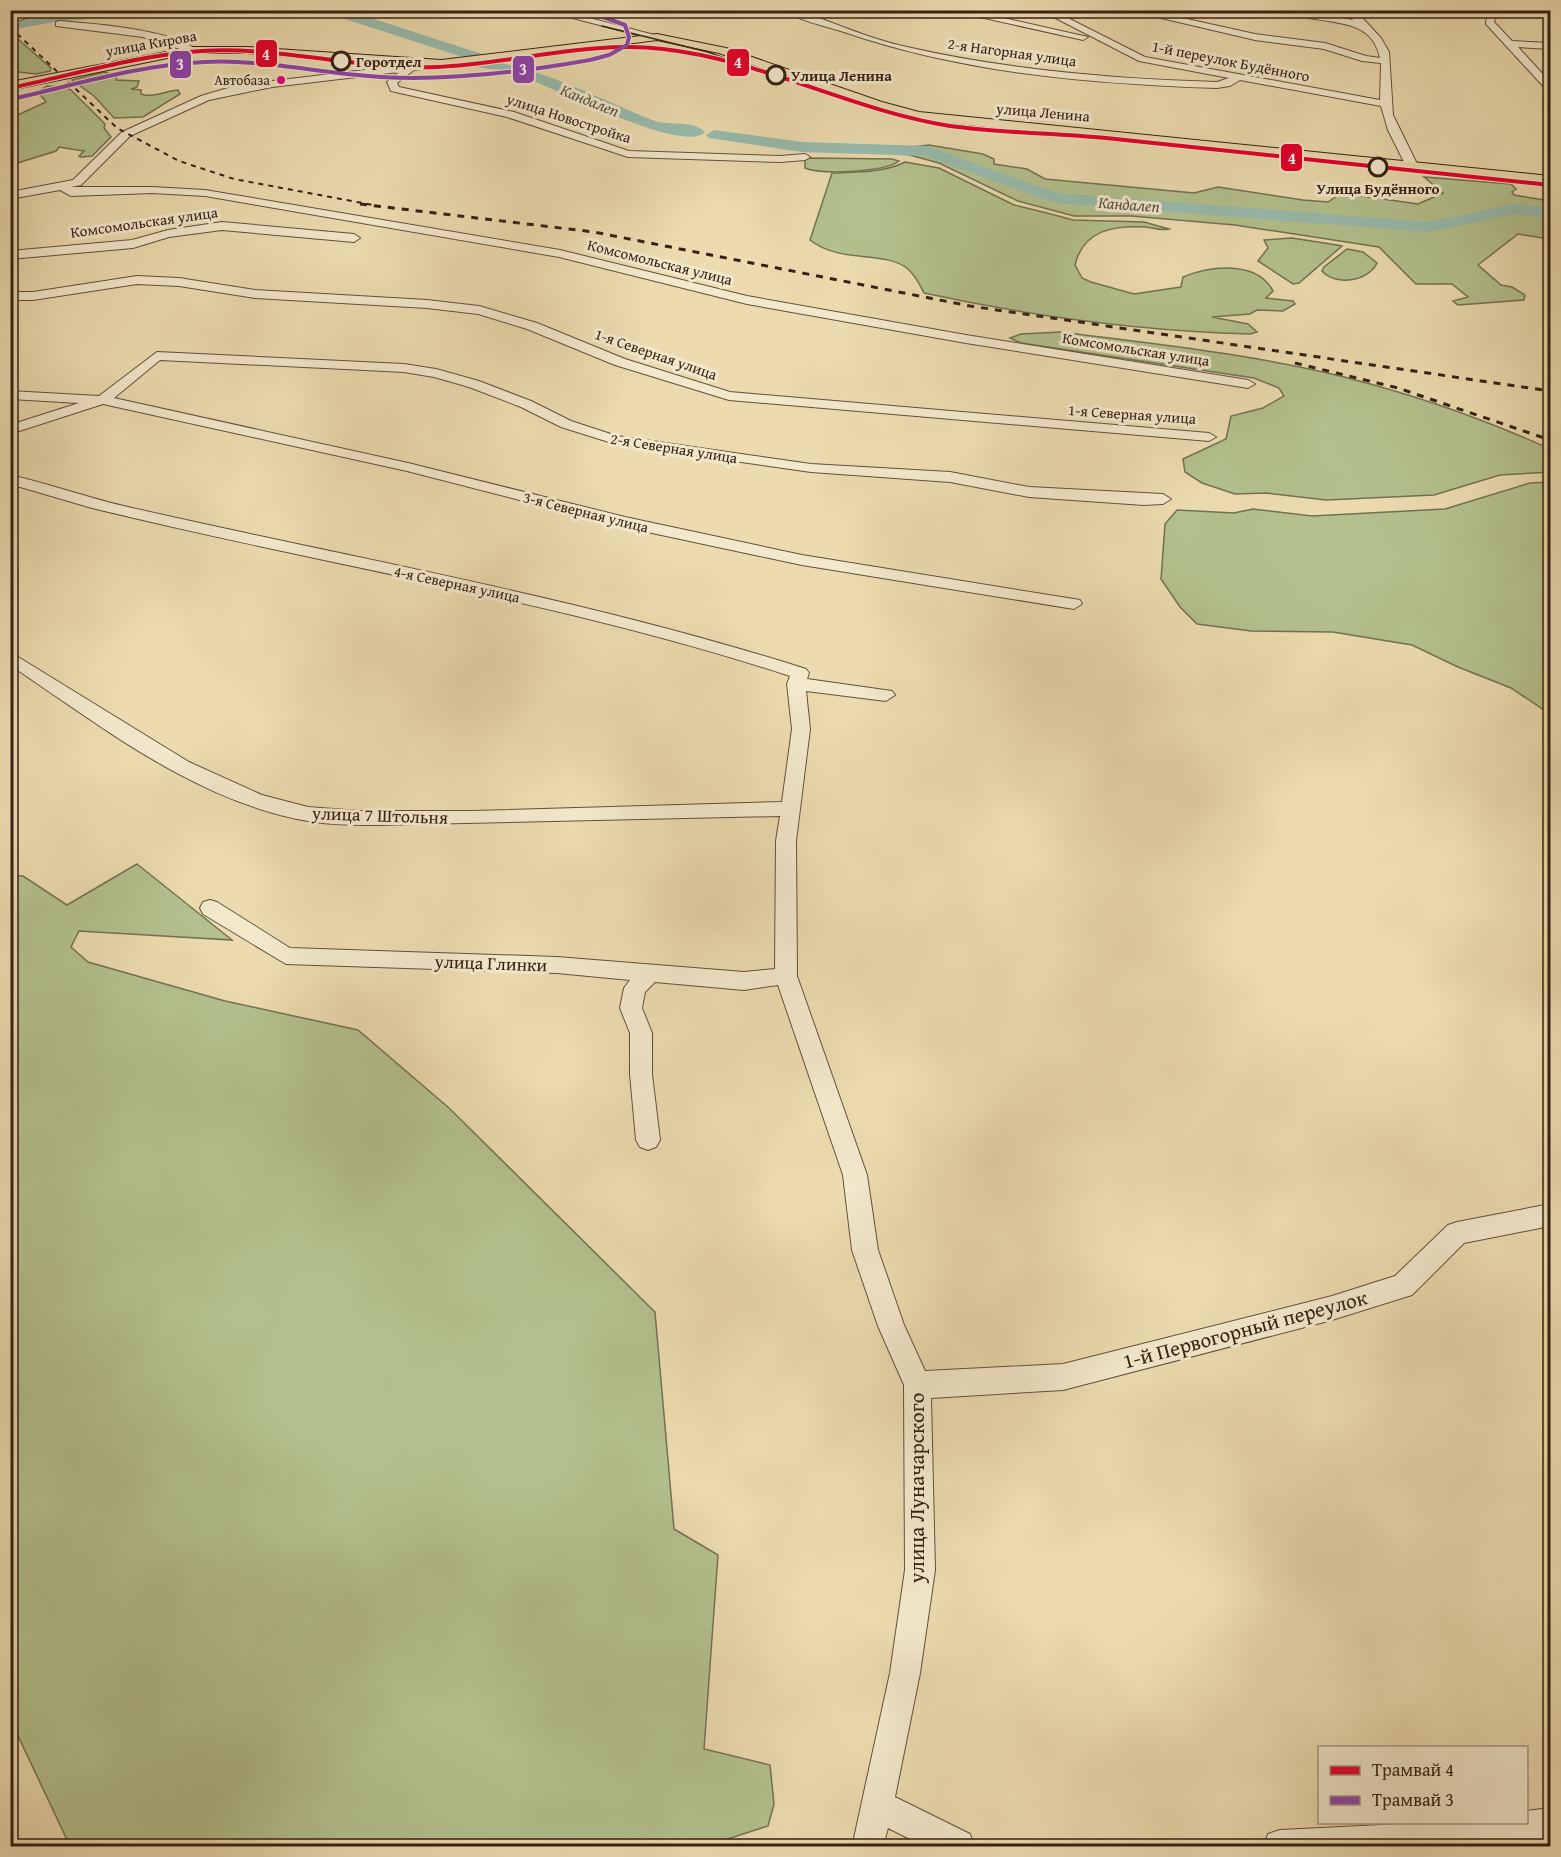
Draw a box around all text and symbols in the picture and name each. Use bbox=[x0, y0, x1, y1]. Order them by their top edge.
street label: улица Кирова bbox=[103, 25, 199, 62]
street label: 2-я Нагорная улица bbox=[946, 33, 1079, 72]
street label: 1-й переулок Будённого bbox=[1150, 35, 1312, 87]
line badge: 4 bbox=[255, 39, 278, 68]
text: 4 bbox=[262, 42, 270, 66]
line badge: 4 bbox=[726, 48, 750, 77]
line badge: 3 bbox=[169, 50, 192, 79]
text: 4 bbox=[734, 50, 742, 74]
marker: Горотдел bbox=[331, 51, 351, 71]
place label: Горотдел bbox=[356, 51, 422, 72]
text: 3 bbox=[176, 52, 184, 76]
line badge: 3 bbox=[512, 55, 535, 84]
text: 3 bbox=[519, 57, 527, 81]
marker: Улица Ленина bbox=[766, 65, 786, 85]
place label: Улица Ленина bbox=[791, 65, 892, 86]
place label: Автобаза bbox=[214, 70, 270, 90]
marker: Автобаза bbox=[275, 74, 287, 86]
water label: Кандалеп bbox=[557, 77, 623, 123]
street label: улица Новостройка bbox=[503, 88, 635, 148]
street label: улица Ленина bbox=[994, 97, 1092, 127]
line badge: 4 bbox=[1280, 143, 1303, 172]
text: 4 bbox=[1288, 146, 1296, 170]
marker: Улица Будённого bbox=[1368, 157, 1388, 177]
place label: Улица Будённого bbox=[1317, 178, 1439, 199]
water label: Кандалеп bbox=[1097, 190, 1161, 218]
street label: Комсомольская улица bbox=[69, 201, 220, 243]
street label: Комсомольская улица bbox=[585, 234, 735, 290]
street label: 1-я Северная улица bbox=[592, 323, 721, 385]
street label: Комсомольская улица bbox=[1061, 327, 1212, 371]
street label: 1-я Северная улица bbox=[1067, 399, 1198, 429]
street label: 2-я Северная улица bbox=[609, 428, 740, 469]
street label: 3-я Северная улица bbox=[521, 486, 652, 538]
street label: 4-я Северная улица bbox=[392, 560, 523, 608]
street label: улица 7 Штольня bbox=[311, 799, 448, 831]
street label: улица Глинки bbox=[433, 948, 548, 978]
street label: 1-й Первогорный переулок bbox=[1119, 1281, 1371, 1377]
street label: улица Луначарского bbox=[901, 1393, 932, 1584]
legend bbox=[1318, 1746, 1528, 1824]
text: Трамвай 4 bbox=[1372, 1756, 1454, 1783]
text: Трамвай 3 bbox=[1372, 1786, 1454, 1813]

